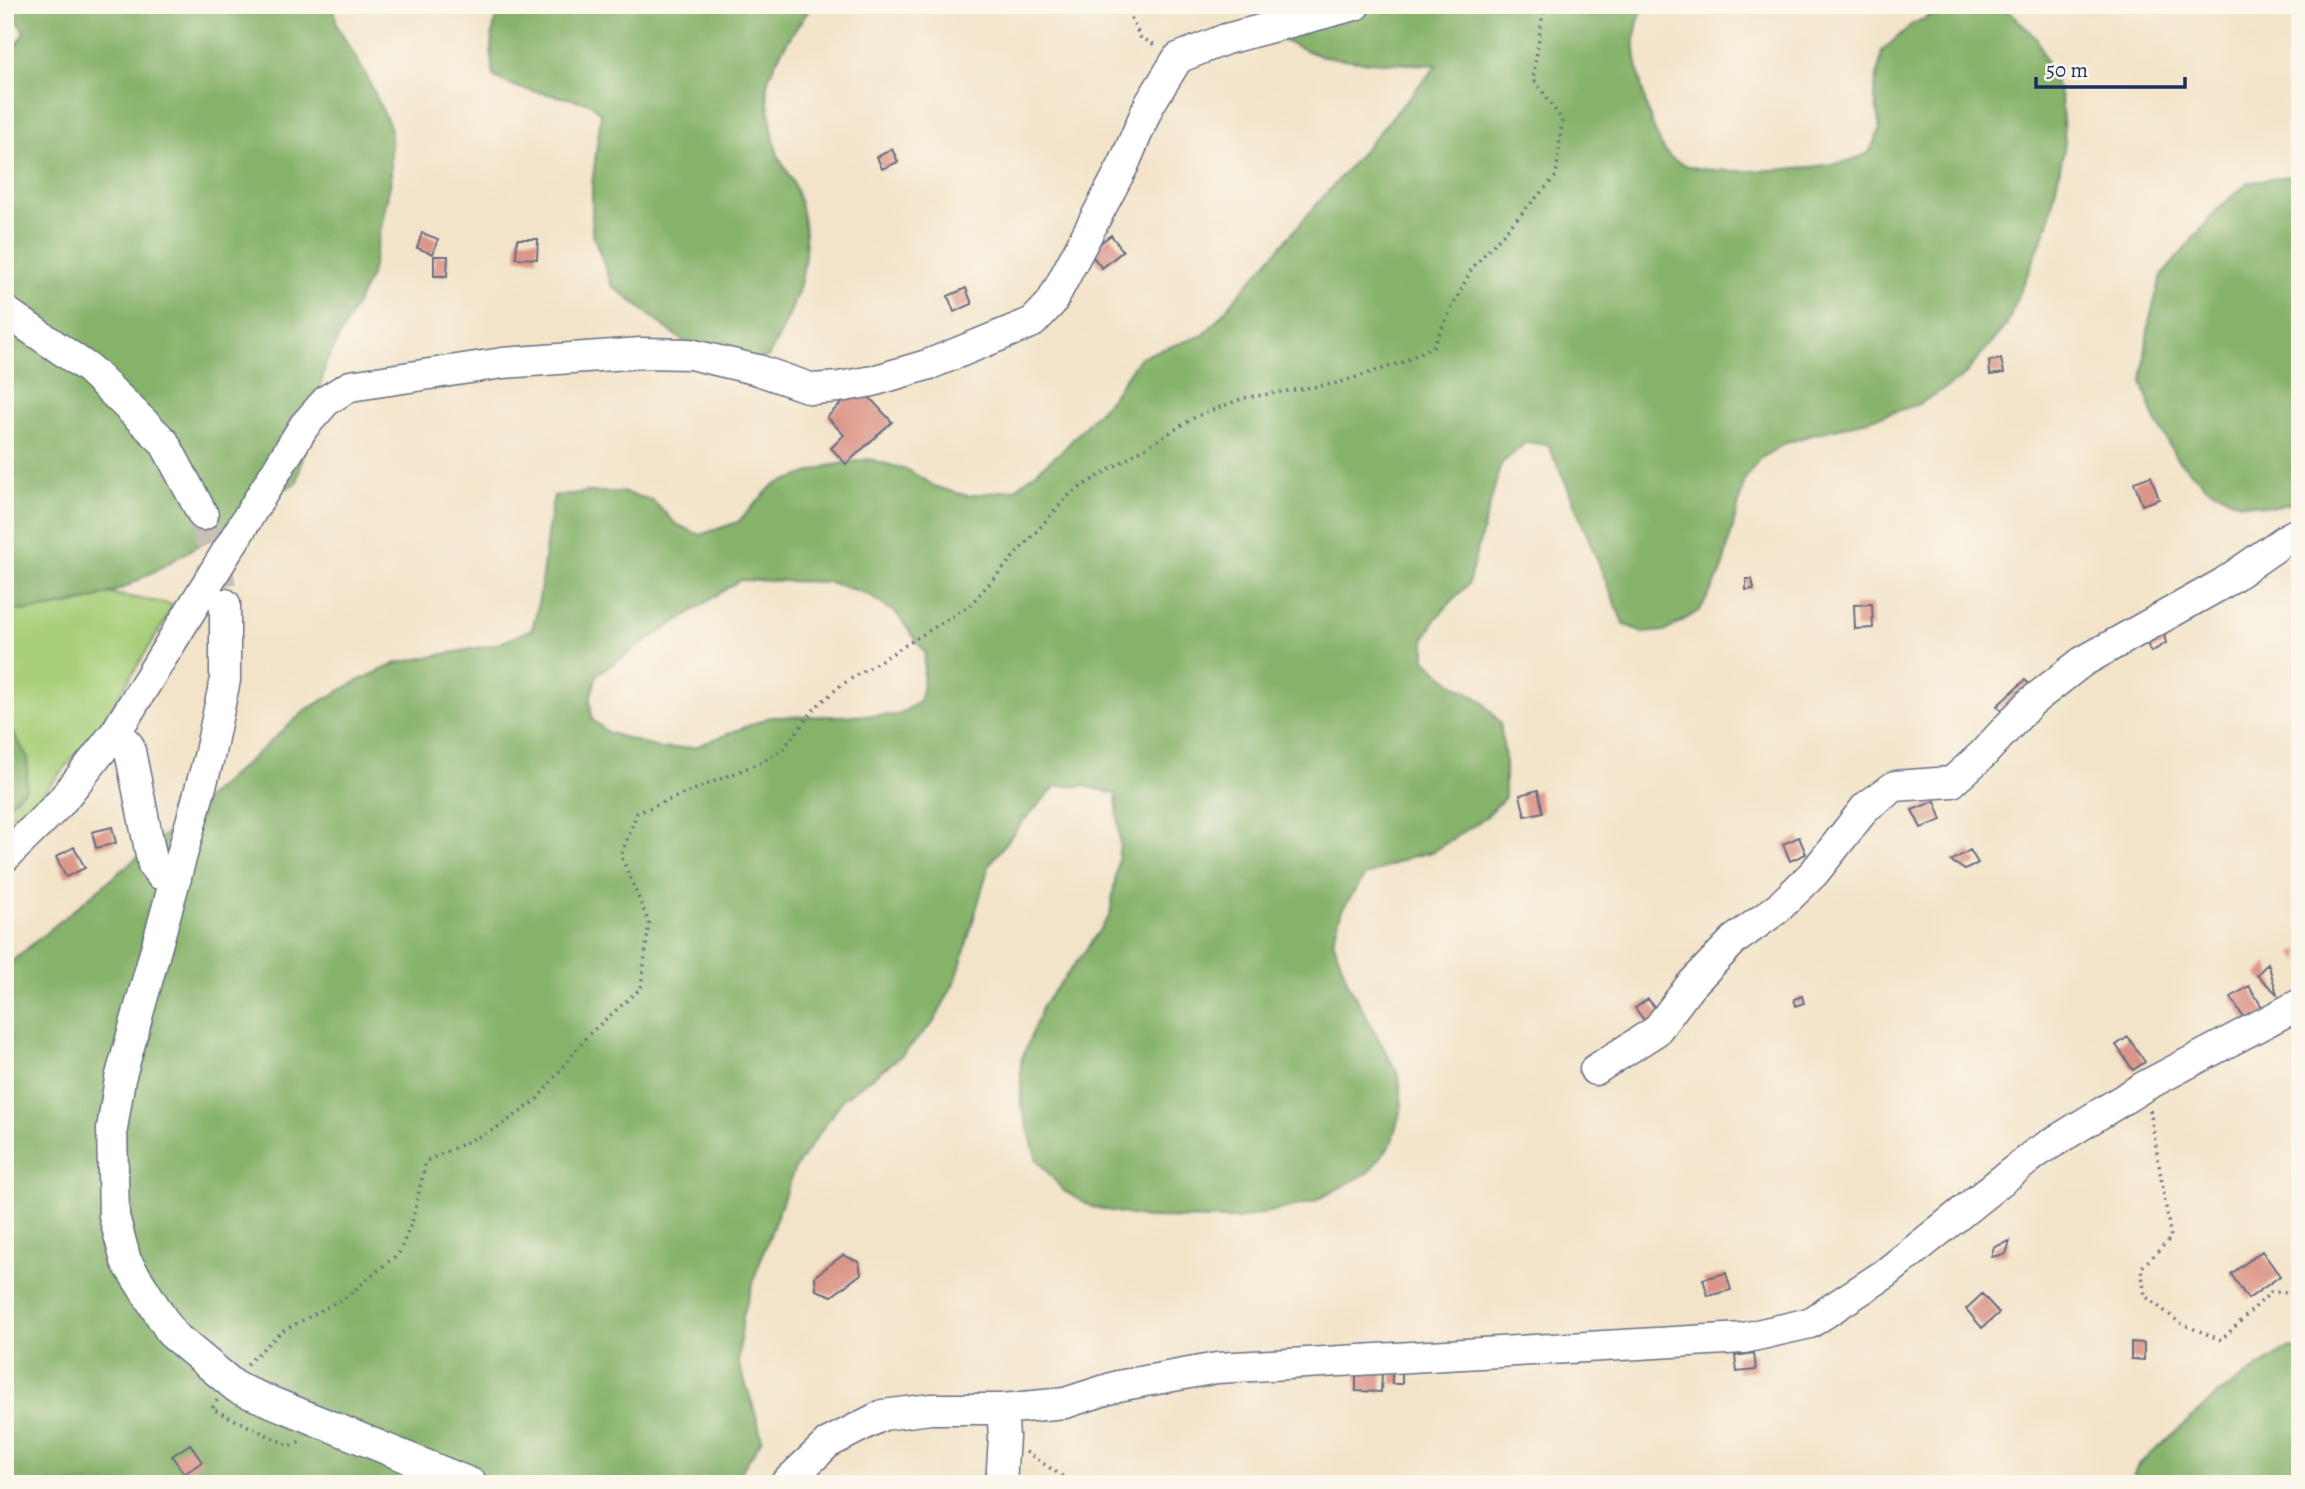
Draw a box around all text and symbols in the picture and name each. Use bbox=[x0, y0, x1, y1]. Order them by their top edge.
scale bar bbox=[2036, 46, 2184, 90]
text: 50 m bbox=[2046, 56, 2088, 84]

